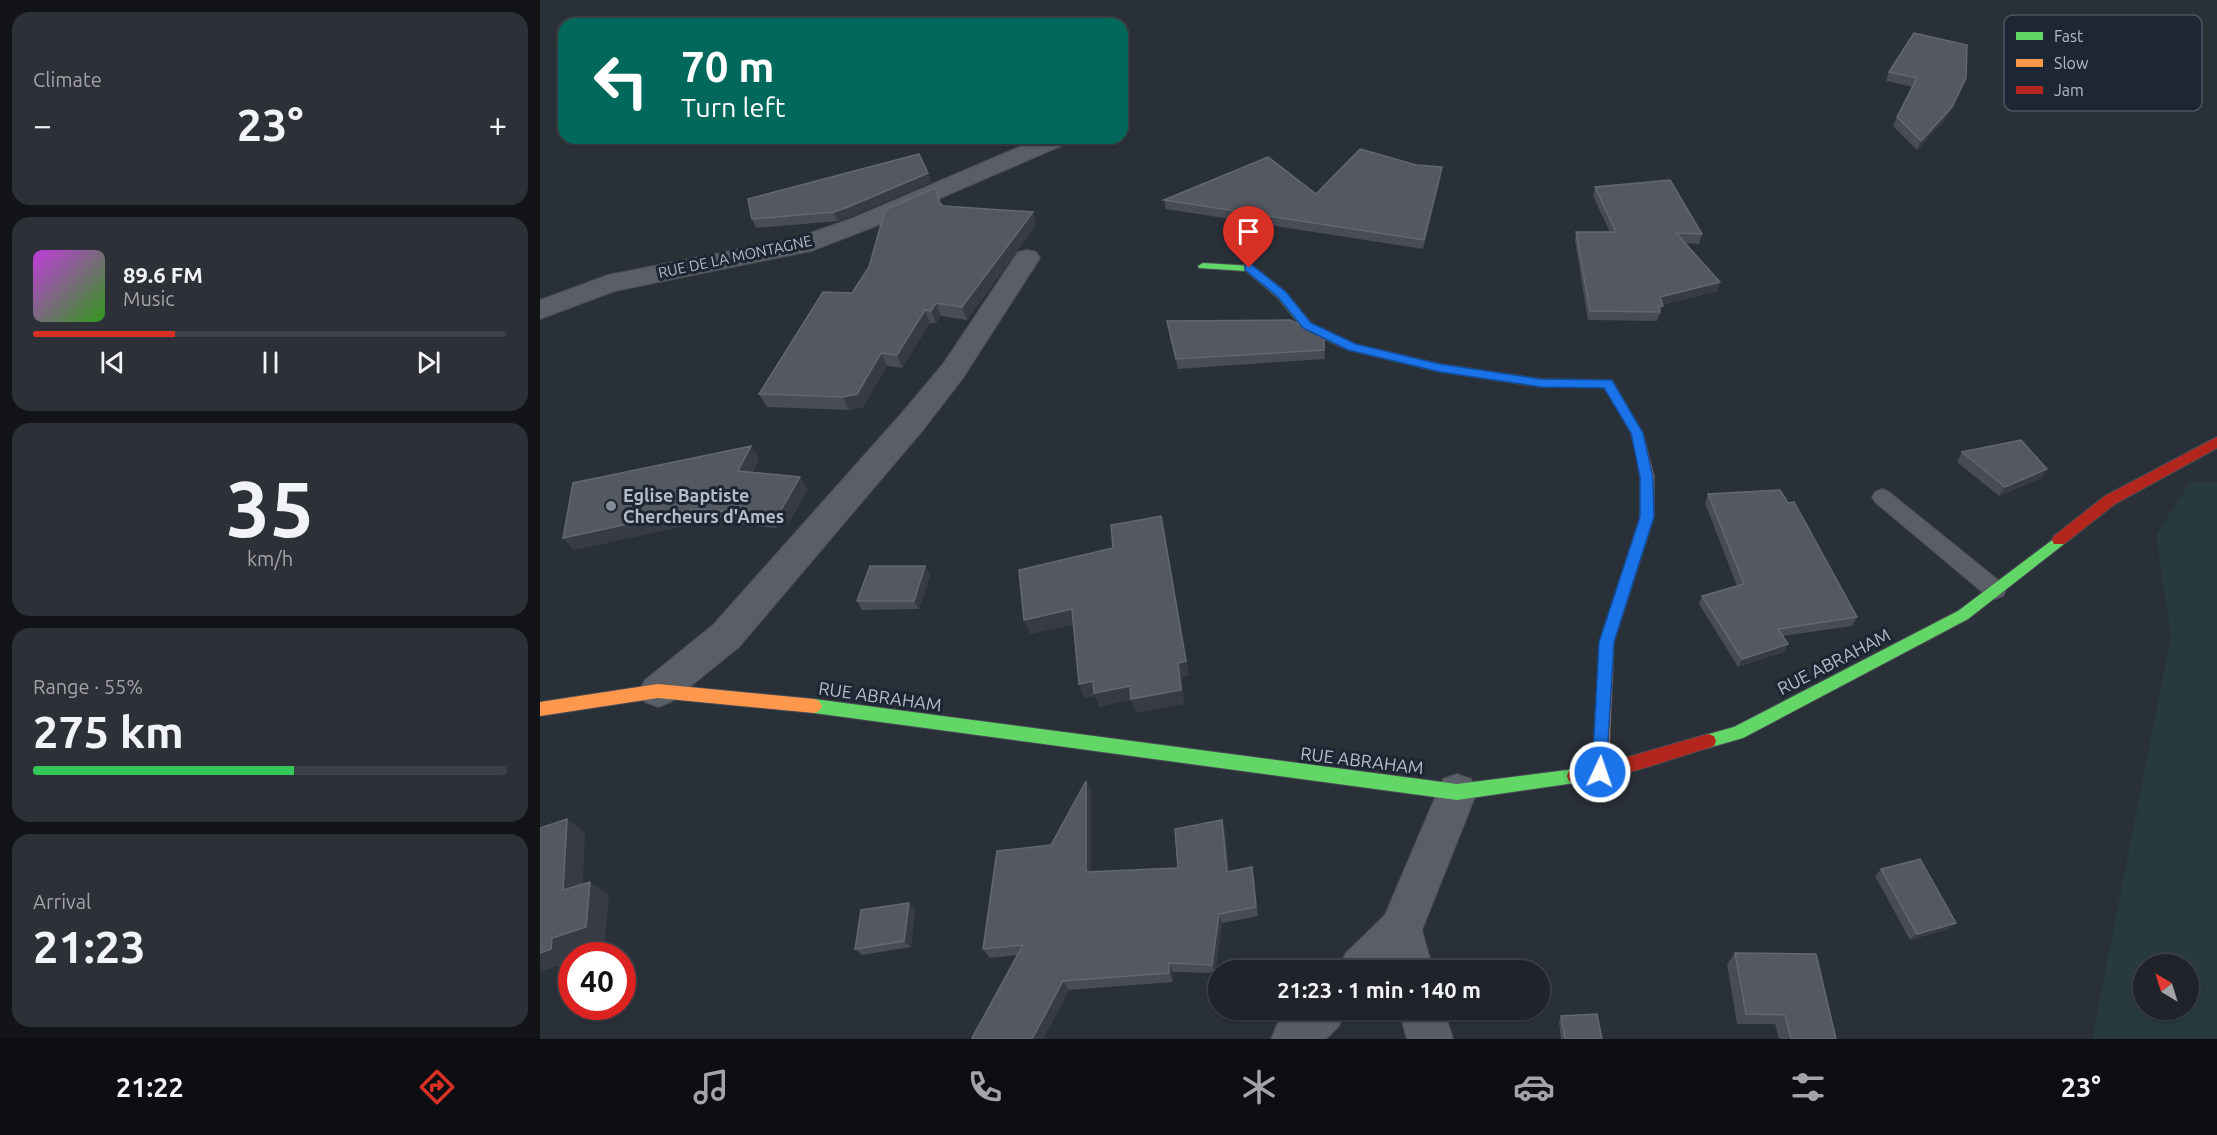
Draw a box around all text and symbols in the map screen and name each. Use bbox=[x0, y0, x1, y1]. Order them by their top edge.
legend bbox=[2004, 15, 2202, 111]
text: Fast bbox=[2054, 27, 2084, 45]
icon: left bbox=[582, 42, 660, 120]
text: 70 m bbox=[681, 43, 775, 90]
text: Slow bbox=[2054, 54, 2089, 72]
text: Climate bbox=[33, 68, 102, 91]
text: Jam bbox=[2054, 81, 2084, 99]
text: Turn left bbox=[681, 92, 785, 122]
text: 23° bbox=[237, 99, 303, 150]
text: − bbox=[33, 106, 52, 143]
text: + bbox=[488, 106, 507, 143]
pin bbox=[1223, 206, 1274, 268]
icon: arrive bbox=[1232, 215, 1265, 248]
street label: RUE DE LA MONTAGNE bbox=[656, 232, 813, 281]
text: 89.6 FM bbox=[123, 262, 203, 287]
text: Music bbox=[123, 287, 175, 310]
icon: previous bbox=[96, 346, 129, 379]
icon: pause bbox=[254, 346, 287, 379]
icon: next bbox=[412, 346, 445, 379]
text: 35 bbox=[226, 464, 314, 552]
place label: Eglise Baptiste Chercheurs d'Ames bbox=[623, 485, 784, 526]
marker: Eglise Baptiste Chercheurs d'Ames bbox=[604, 499, 618, 513]
text: km/h bbox=[247, 547, 293, 570]
street label: RUE ABRAHAM bbox=[1774, 624, 1893, 698]
text: Range · 55% bbox=[33, 675, 143, 698]
street label: RUE ABRAHAM bbox=[817, 677, 943, 715]
text: 275 km bbox=[33, 706, 184, 757]
position arrow bbox=[1568, 740, 1632, 804]
street label: RUE ABRAHAM bbox=[1299, 743, 1425, 778]
text: Arrival bbox=[33, 890, 91, 913]
text: 21:23 bbox=[33, 921, 146, 972]
speed limit sign: 40 bbox=[558, 942, 636, 1020]
north arrow bbox=[2133, 954, 2199, 1020]
map controls bbox=[2133, 954, 2199, 1020]
text: 21:23 · 1 min · 140 m bbox=[1277, 977, 1481, 1002]
icon: directions bbox=[416, 1066, 458, 1108]
icon: music bbox=[690, 1066, 732, 1108]
icon: phone bbox=[964, 1066, 1006, 1108]
icon: climate bbox=[1238, 1066, 1280, 1108]
icon: car bbox=[1513, 1066, 1555, 1108]
icon: filters bbox=[1787, 1066, 1829, 1108]
text: 21:22 bbox=[116, 1072, 184, 1102]
text: 23° bbox=[2061, 1072, 2101, 1102]

